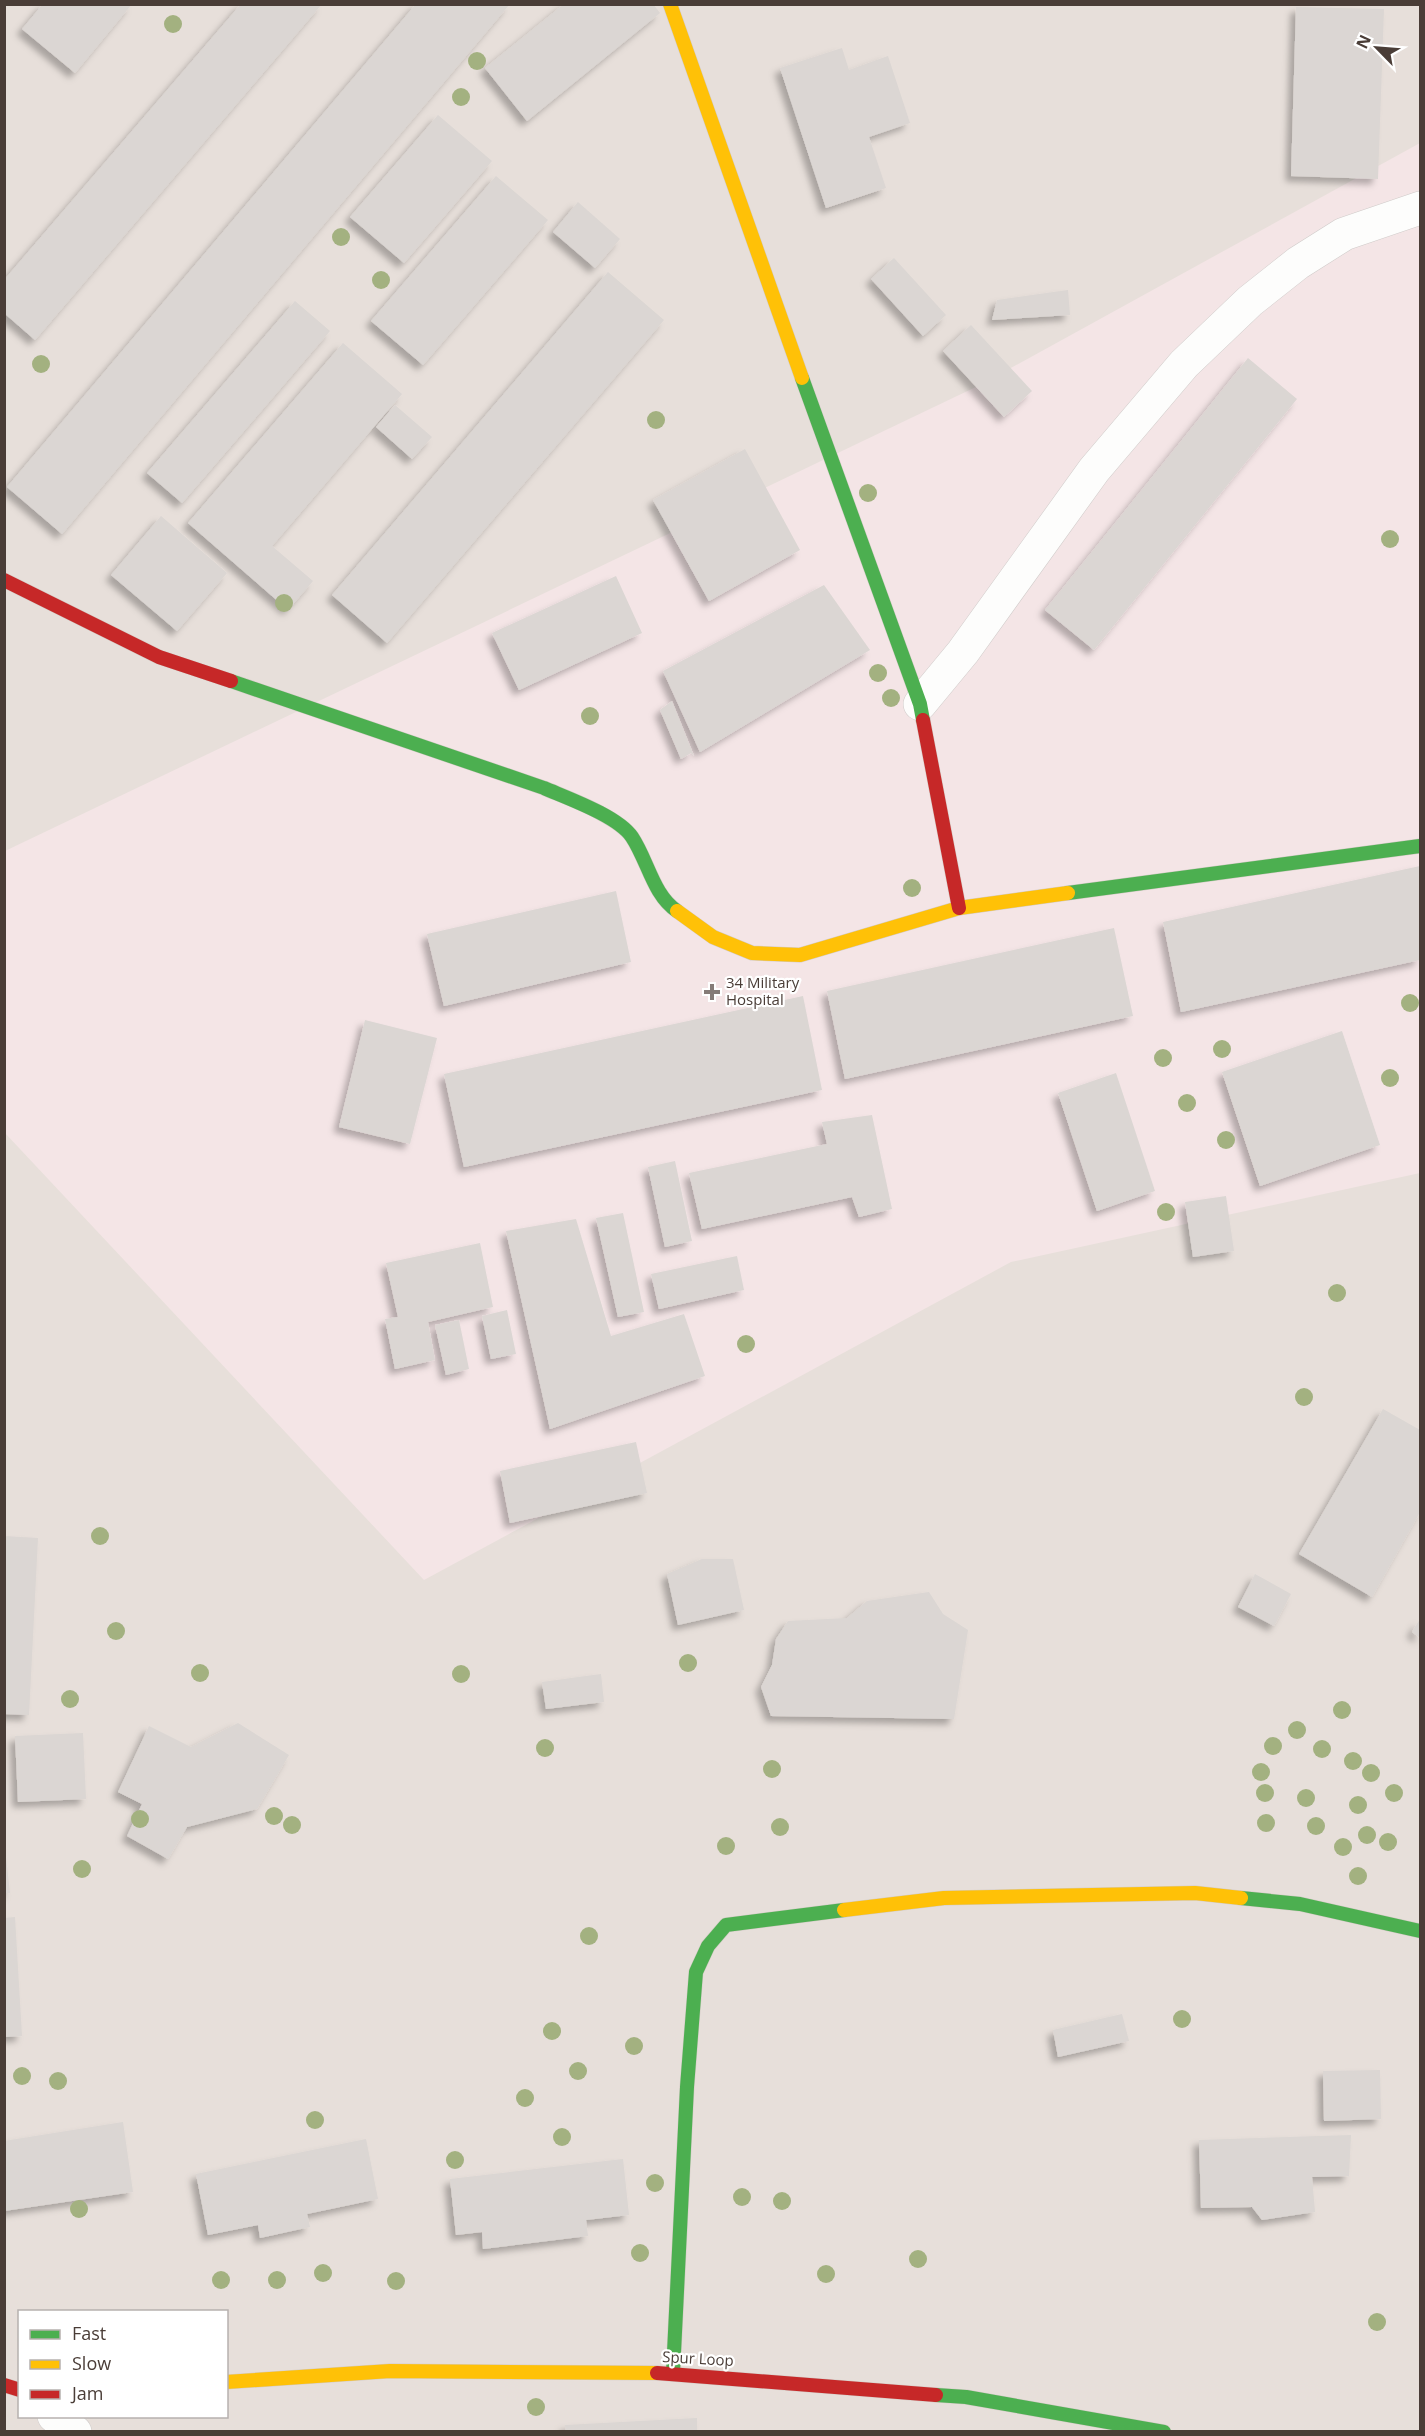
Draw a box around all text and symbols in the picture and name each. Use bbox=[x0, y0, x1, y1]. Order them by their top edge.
north arrow bbox=[1347, 18, 1407, 78]
text: N bbox=[1351, 31, 1376, 52]
place label: 34 Military Hospital bbox=[726, 972, 800, 1009]
marker: 34 Military Hospital bbox=[703, 983, 721, 1001]
legend bbox=[18, 2310, 228, 2418]
text: Fast bbox=[72, 2321, 106, 2345]
street label: Spur Loop bbox=[662, 2346, 734, 2370]
text: Slow bbox=[72, 2351, 111, 2375]
text: Jam bbox=[70, 2381, 104, 2405]

